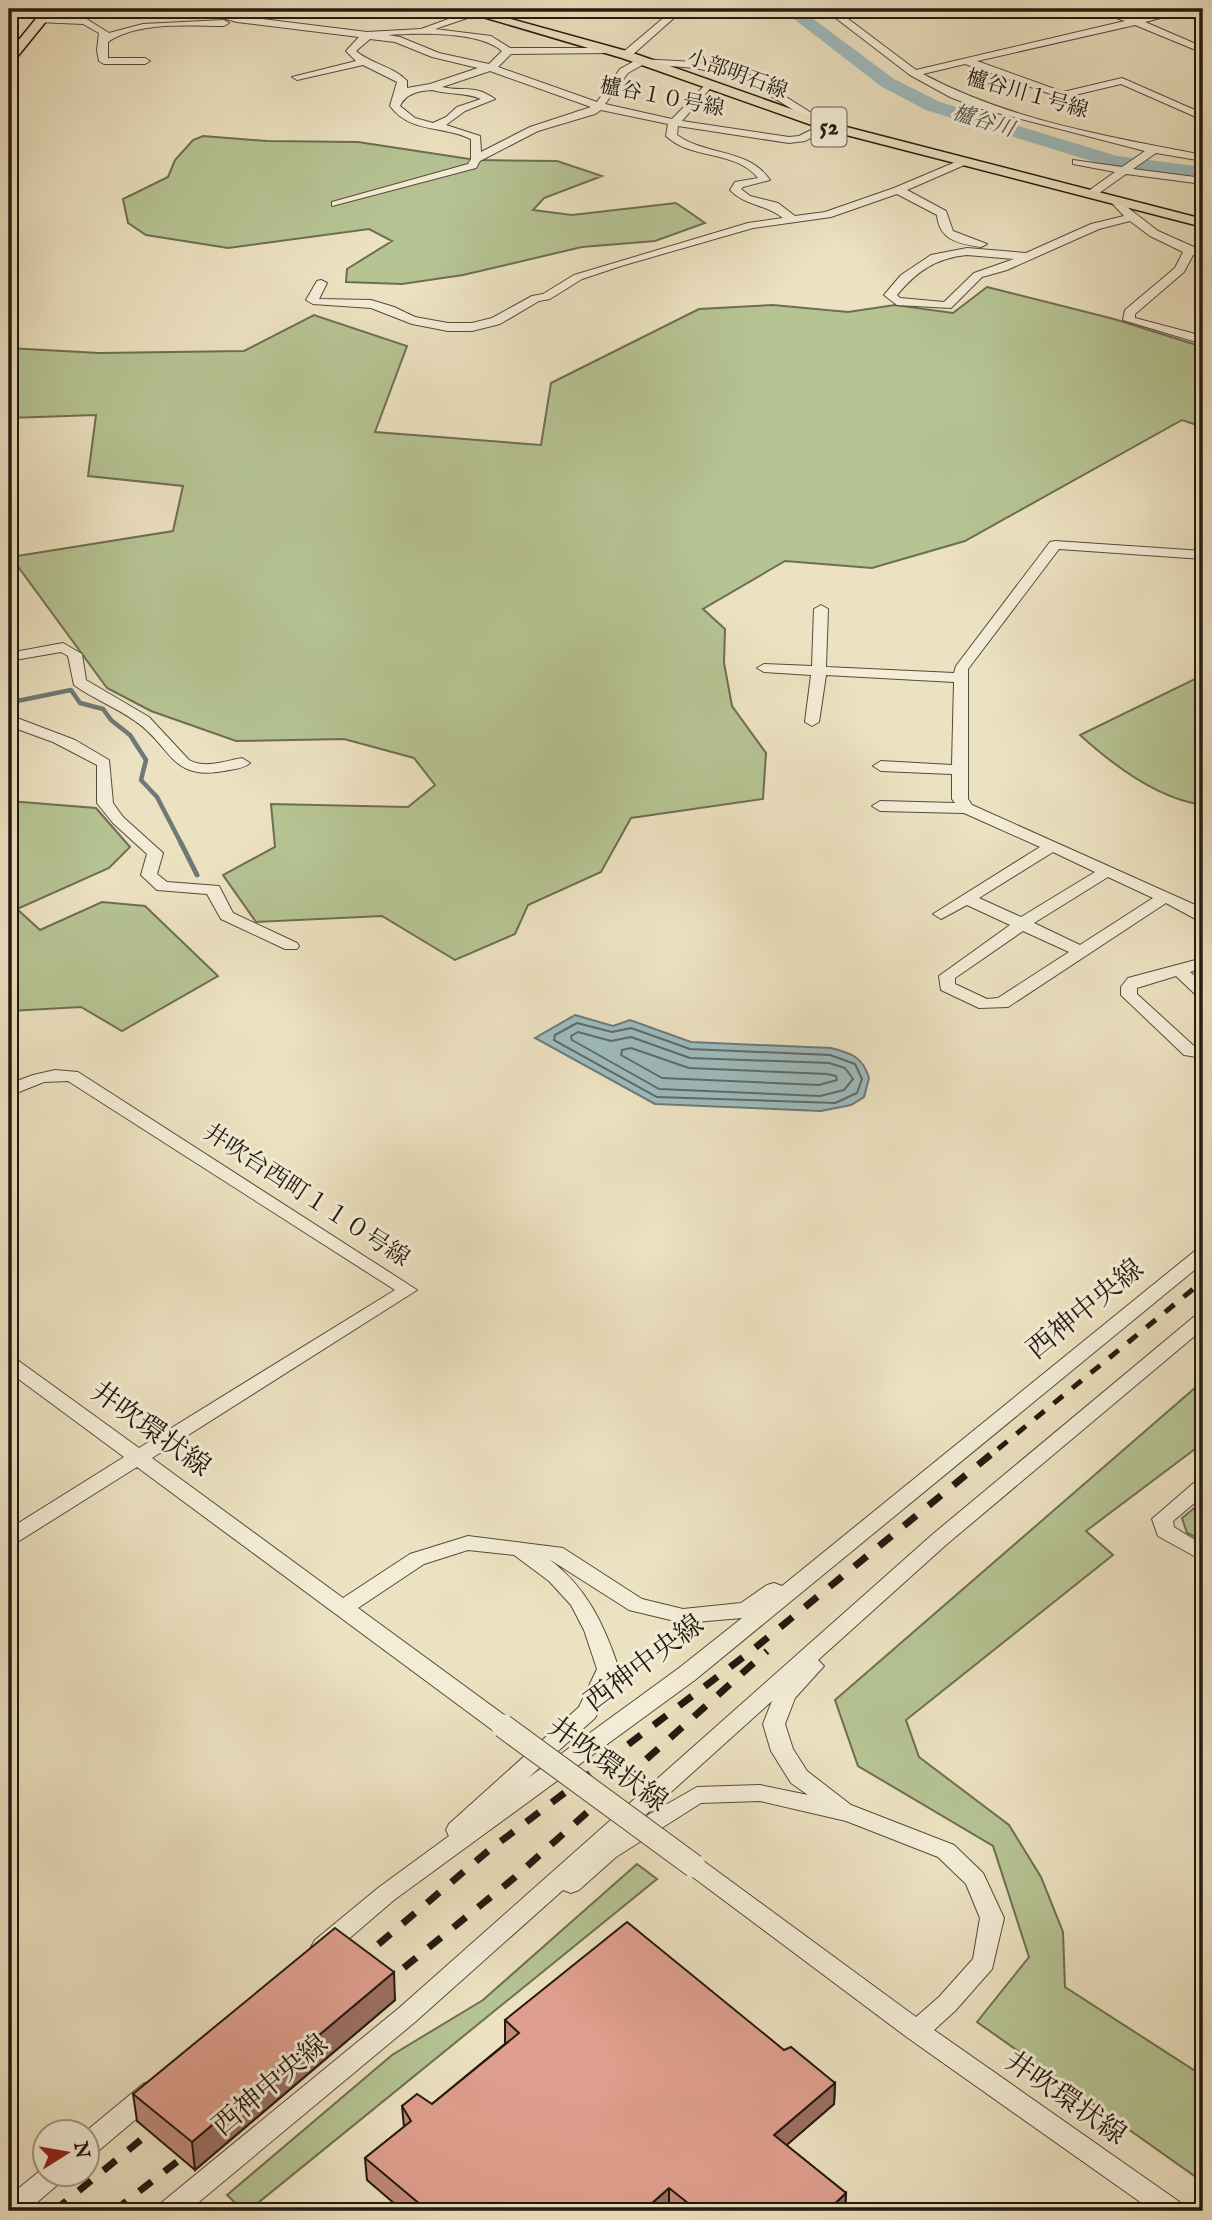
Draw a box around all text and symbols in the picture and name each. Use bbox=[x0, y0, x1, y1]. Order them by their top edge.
street label: 小部明石線 bbox=[683, 44, 791, 106]
street label: 櫨谷川１号線 bbox=[963, 66, 1091, 124]
street label: 櫨谷１０号線 bbox=[598, 73, 726, 123]
water label: 櫨谷川 bbox=[949, 101, 1017, 143]
road number: 52 bbox=[812, 108, 846, 146]
street label: 井吹台西町１１０号線 bbox=[197, 1118, 415, 1274]
street label: 西神中央線 bbox=[1021, 1252, 1151, 1368]
street label: 井吹環状線 bbox=[83, 1375, 217, 1485]
street label: 西神中央線 bbox=[579, 1608, 711, 1720]
street label: 井吹環状線 bbox=[540, 1710, 674, 1820]
street label: 西神中央線 bbox=[206, 2028, 336, 2144]
street label: 井吹環状線 bbox=[998, 2045, 1132, 2153]
north arrow bbox=[32, 2118, 102, 2188]
text: N bbox=[67, 2139, 94, 2161]

